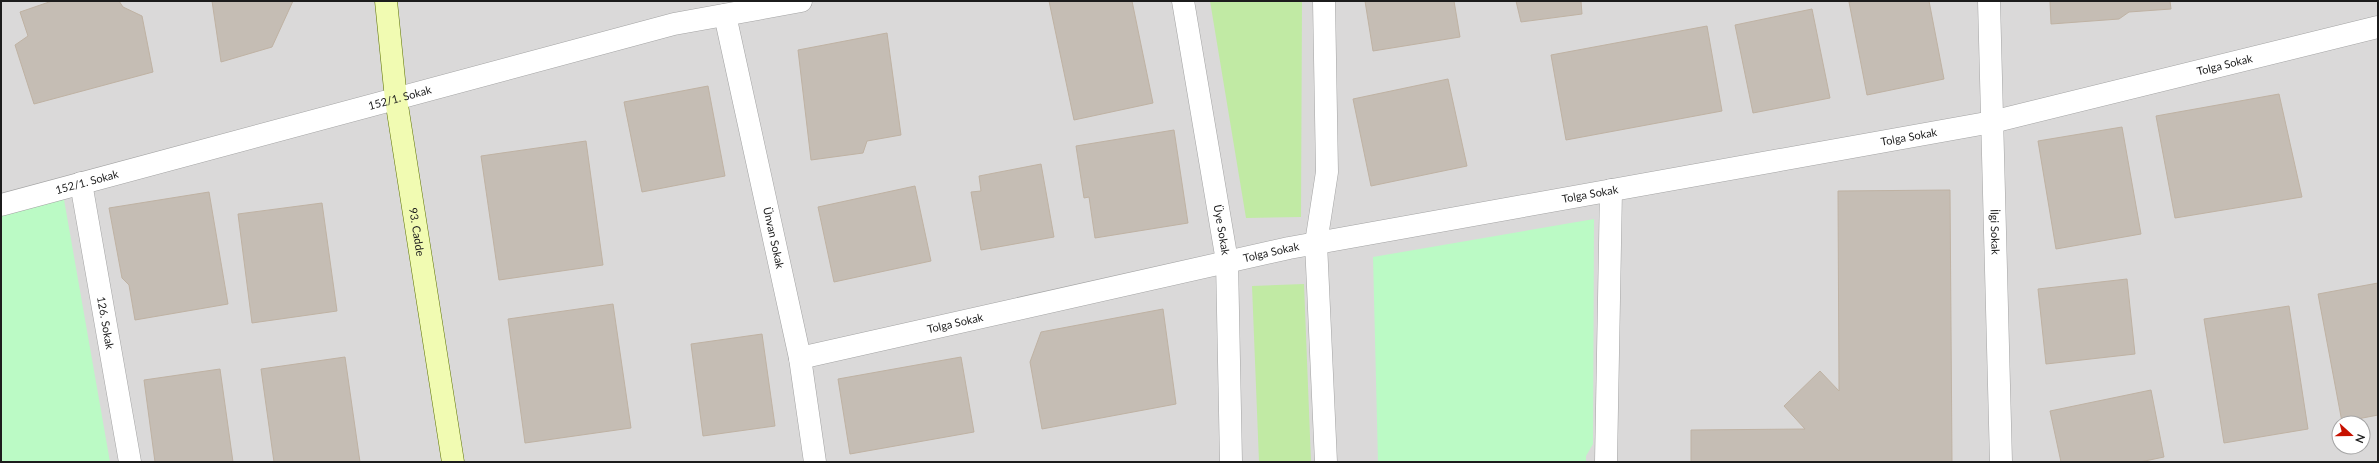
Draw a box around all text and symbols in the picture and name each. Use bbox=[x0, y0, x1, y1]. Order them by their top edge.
street label: Tolga Sokak bbox=[2195, 51, 2254, 77]
street label: 152/1. Sokak bbox=[367, 82, 433, 112]
street label: Tolga Sokak bbox=[1880, 125, 1938, 148]
street label: 152/1. Sokak bbox=[54, 167, 120, 196]
street label: Tolga Sokak bbox=[1561, 182, 1619, 205]
street label: Üye Sokak bbox=[1212, 203, 1233, 256]
street label: 93. Cadde bbox=[407, 206, 428, 257]
street label: Ünvan Sokak bbox=[761, 206, 787, 270]
street label: İlgi Sokak bbox=[1988, 209, 2003, 255]
street label: Tolga Sokak bbox=[1242, 239, 1301, 264]
street label: 126. Sokak bbox=[95, 295, 117, 351]
street label: Tolga Sokak bbox=[926, 310, 985, 335]
north arrow bbox=[2331, 415, 2371, 455]
text: N bbox=[2353, 432, 2368, 445]

